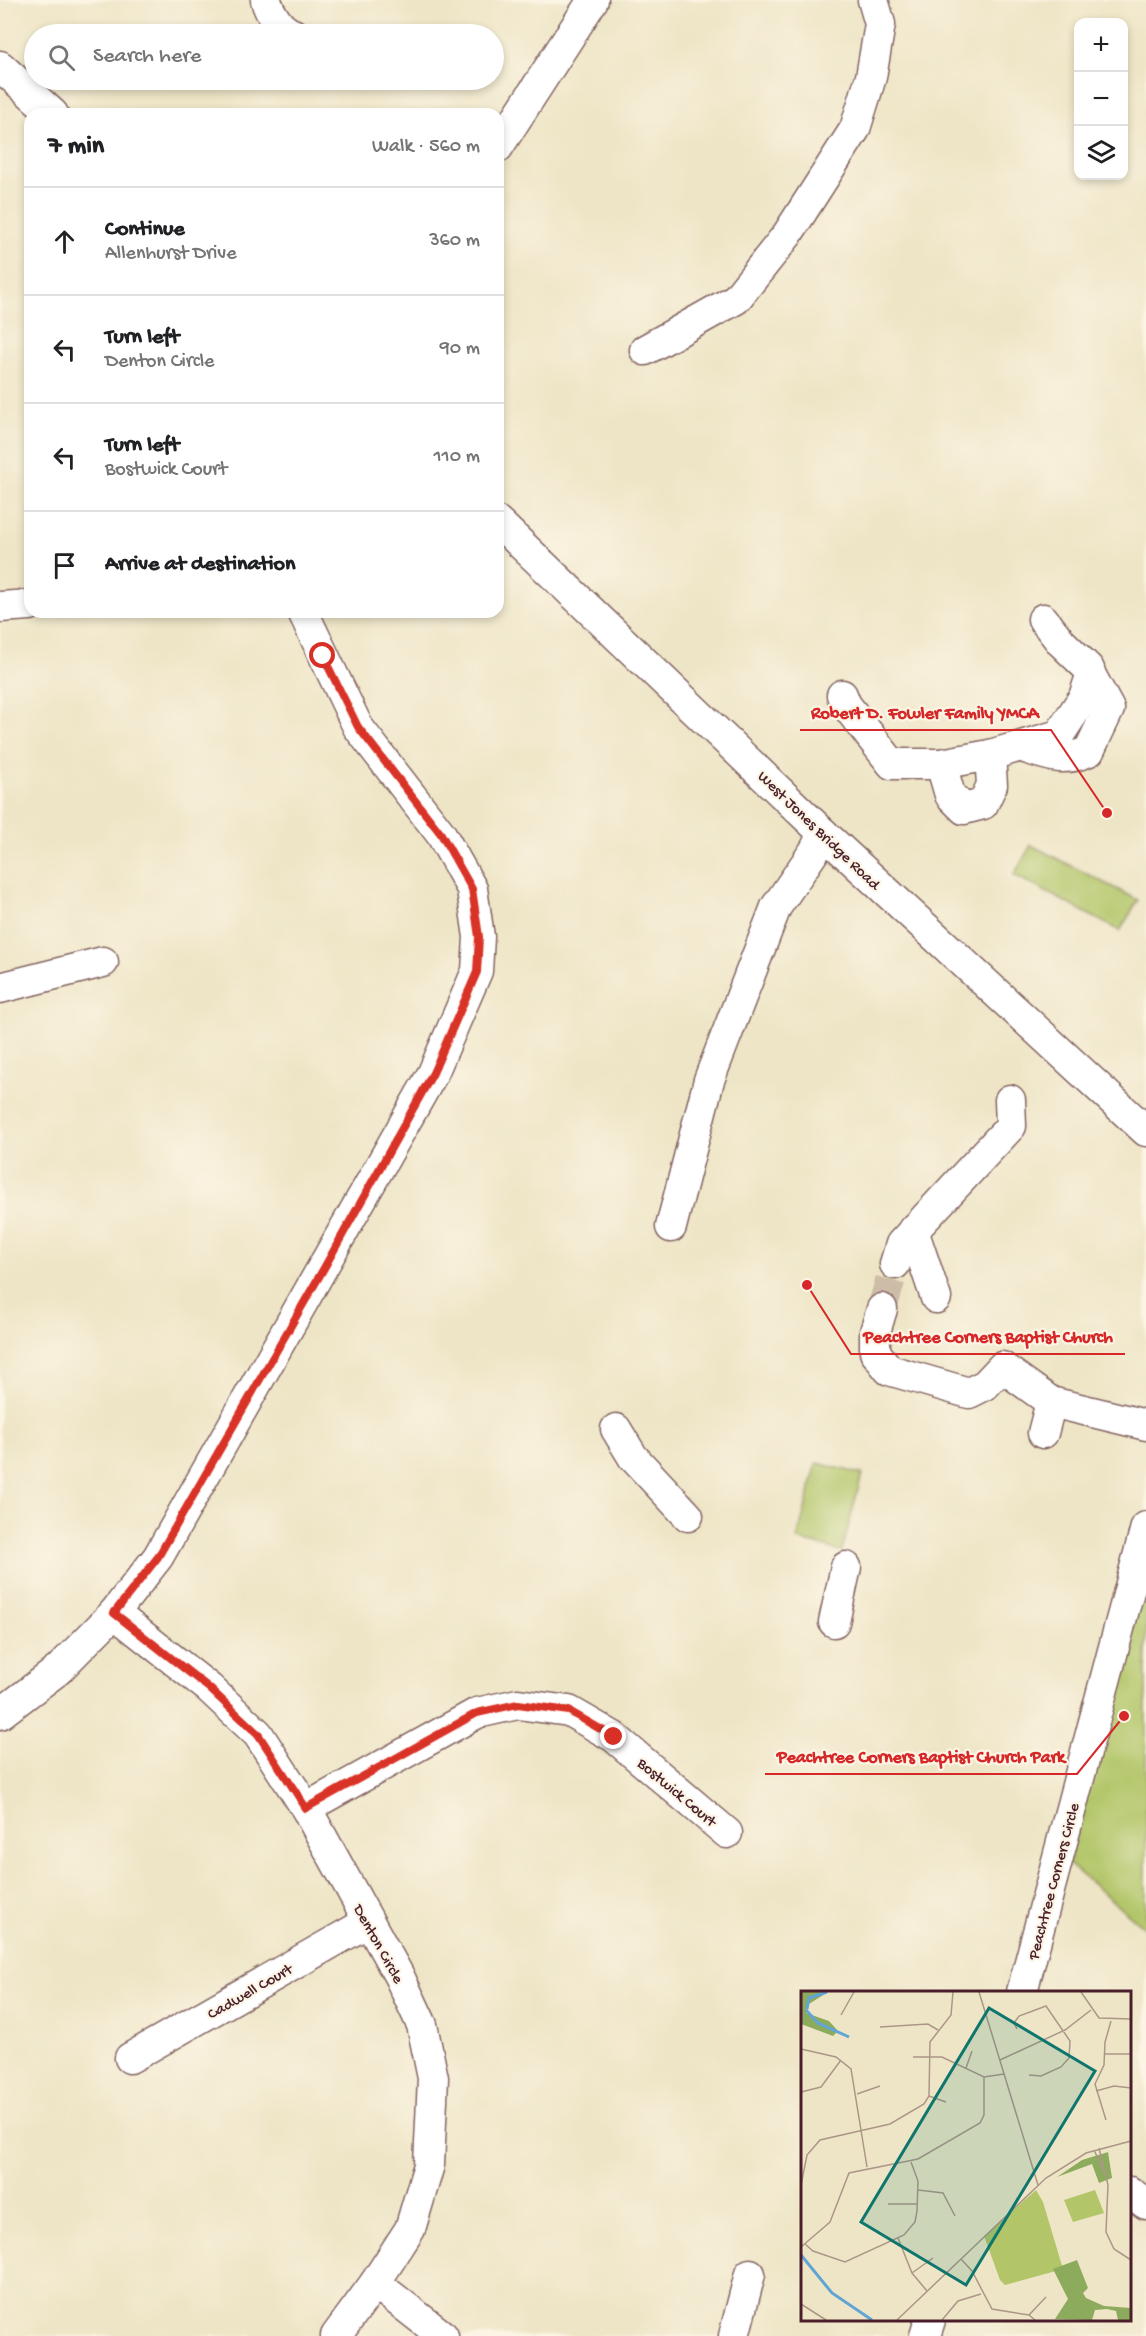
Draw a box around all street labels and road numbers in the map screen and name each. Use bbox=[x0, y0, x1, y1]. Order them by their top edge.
street label: West Jones Bridge Road bbox=[752, 768, 884, 896]
street label: Bostwick Court bbox=[631, 1754, 720, 1833]
street label: Peachtree Corners Circle bbox=[1025, 1801, 1086, 1963]
street label: Denton Circle bbox=[347, 1901, 407, 1988]
street label: Cadwell Court bbox=[205, 1960, 298, 2025]

